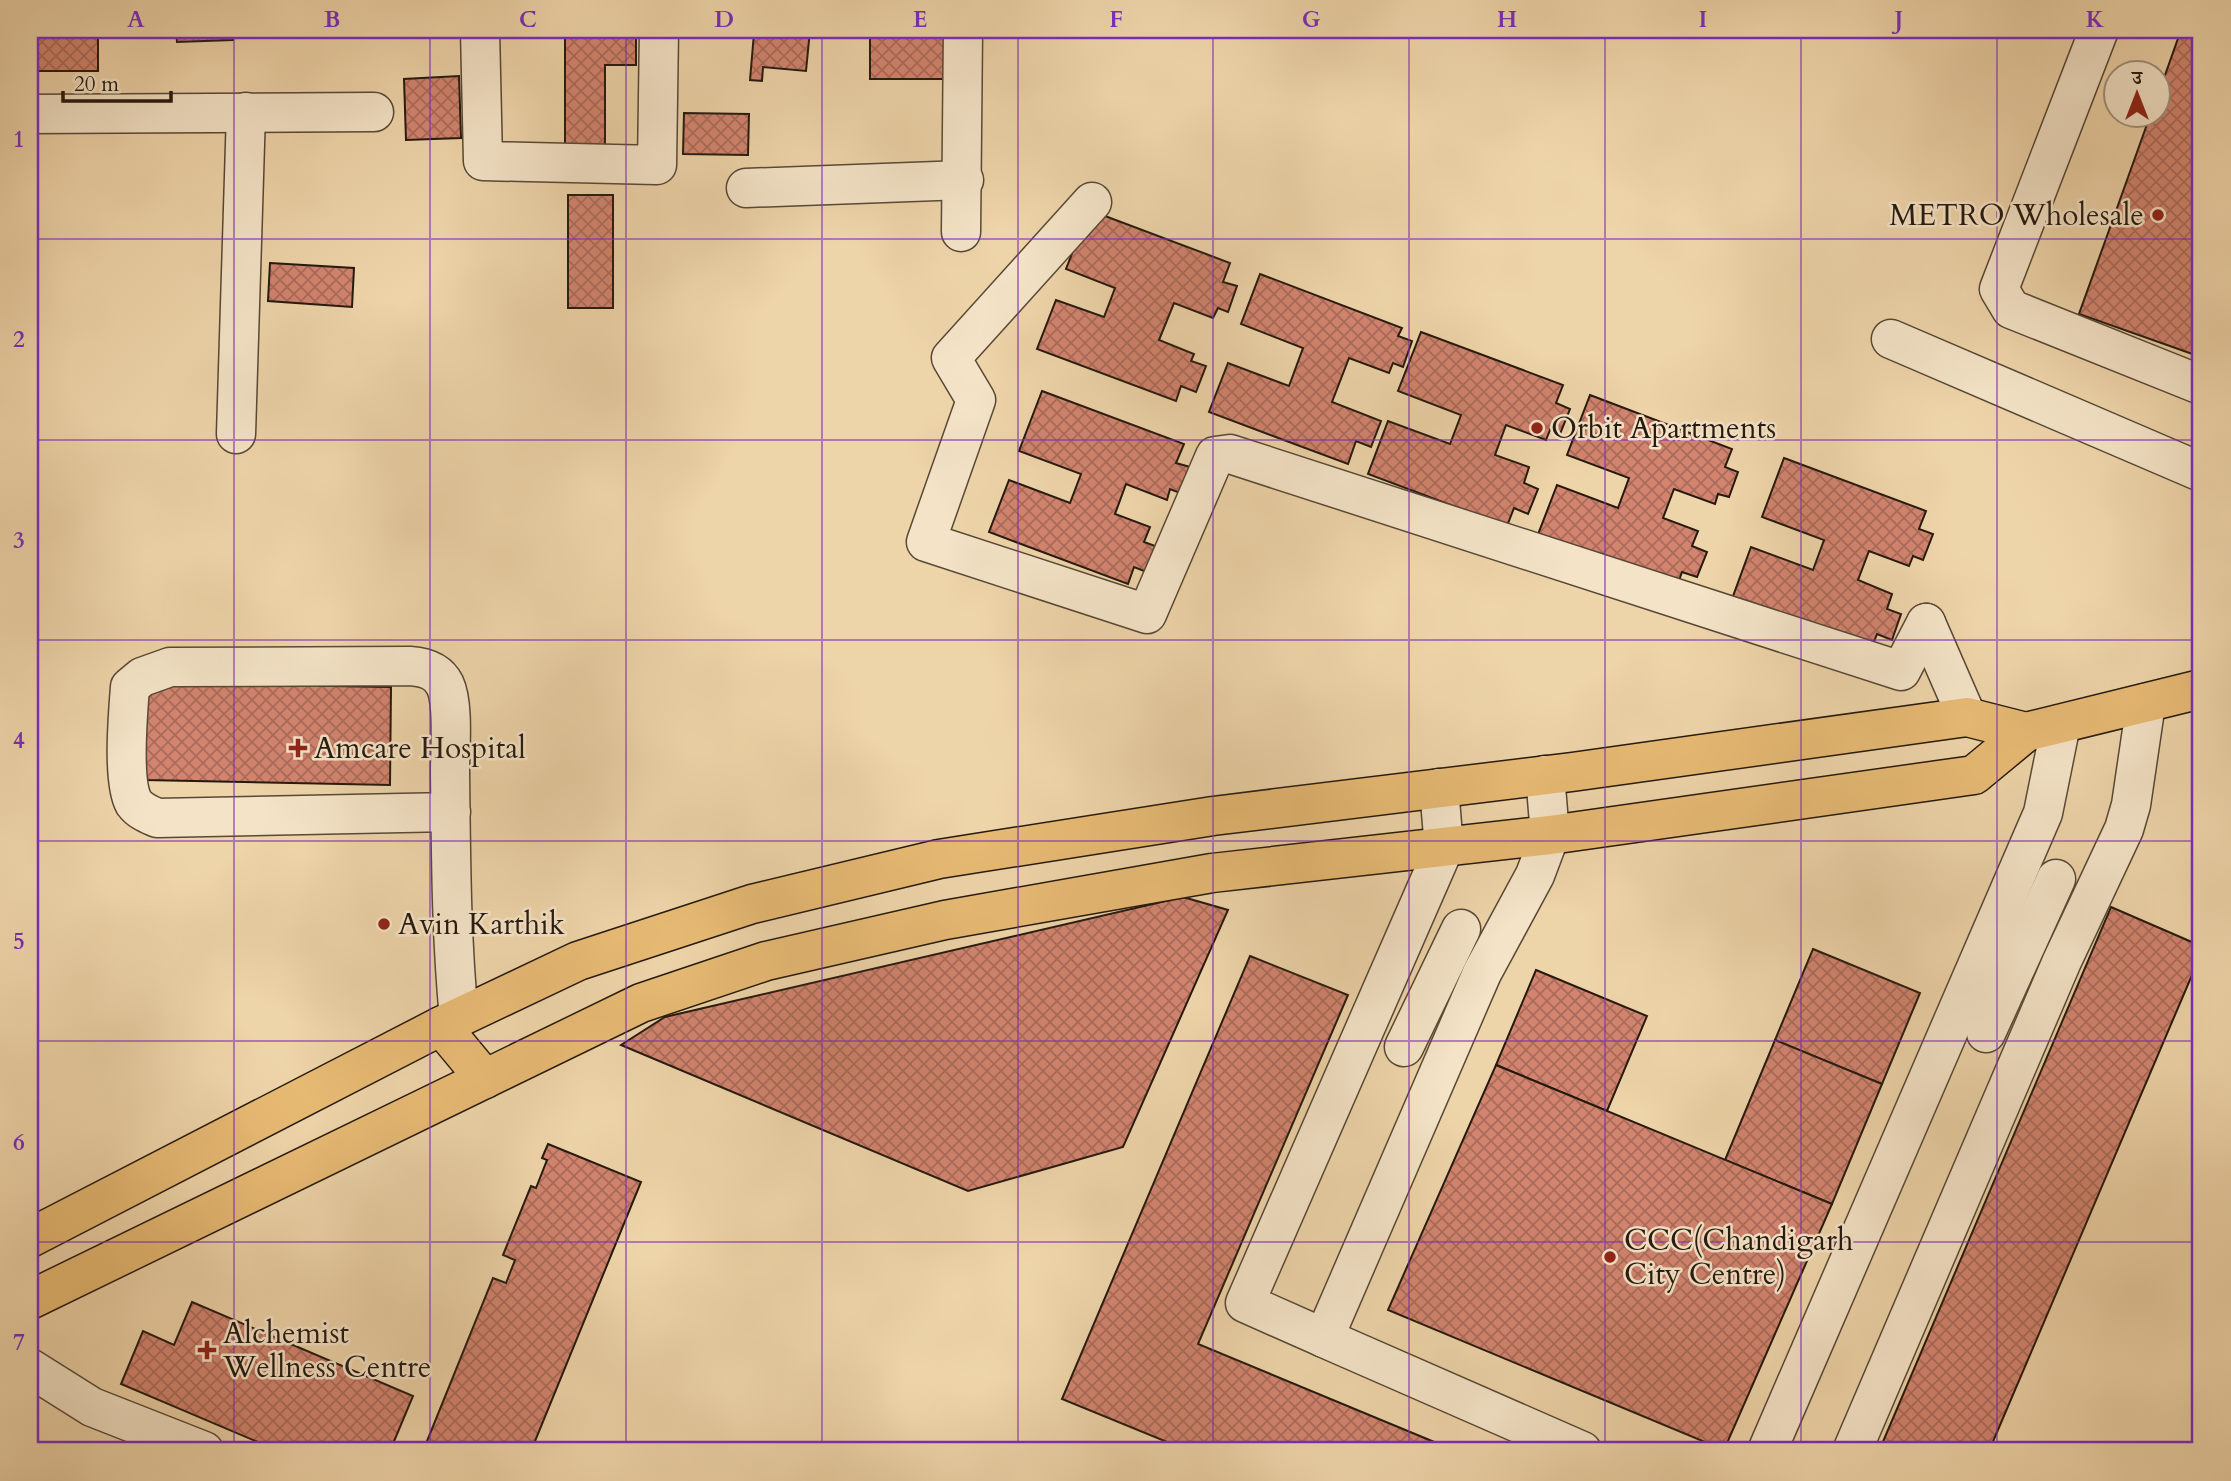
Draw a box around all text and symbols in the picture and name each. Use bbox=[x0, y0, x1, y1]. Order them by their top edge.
text: A bbox=[127, 4, 145, 35]
text: B bbox=[324, 4, 340, 35]
text: C bbox=[519, 4, 537, 35]
text: D bbox=[714, 4, 734, 35]
text: E bbox=[913, 4, 927, 35]
text: F bbox=[1109, 4, 1123, 35]
text: G bbox=[1302, 4, 1321, 35]
text: H bbox=[1497, 4, 1517, 35]
text: I bbox=[1699, 4, 1707, 35]
text: J bbox=[1892, 4, 1903, 35]
text: K bbox=[2086, 4, 2105, 35]
scale bar bbox=[63, 60, 172, 104]
north arrow bbox=[2102, 60, 2172, 130]
text: उ bbox=[2130, 65, 2143, 91]
text: 20 m bbox=[74, 70, 119, 99]
text: 1 bbox=[13, 124, 25, 155]
place label: METRO Wholesale bbox=[1889, 195, 2144, 236]
marker: METRO Wholesale bbox=[2150, 207, 2166, 223]
text: 2 bbox=[13, 324, 25, 355]
place label: Orbit Apartments bbox=[1551, 408, 1776, 449]
marker: Orbit Apartments bbox=[1529, 420, 1545, 436]
text: 3 bbox=[13, 525, 25, 556]
text: 4 bbox=[13, 725, 25, 756]
place label: Amcare Hospital bbox=[314, 728, 526, 769]
marker: Amcare Hospital bbox=[288, 738, 308, 758]
place label: Avin Karthik bbox=[398, 904, 565, 945]
marker: Avin Karthik bbox=[376, 916, 392, 932]
text: 5 bbox=[13, 926, 25, 957]
text: 6 bbox=[13, 1127, 25, 1158]
place label: CCC(Chandigarh City Centre) bbox=[1624, 1220, 1854, 1295]
marker: CCC(Chandigarh City Centre) bbox=[1602, 1249, 1618, 1265]
place label: Alchemist Wellness Centre bbox=[222, 1313, 431, 1388]
text: 7 bbox=[13, 1327, 25, 1358]
marker: Alchemist Wellness Centre bbox=[197, 1340, 217, 1360]

